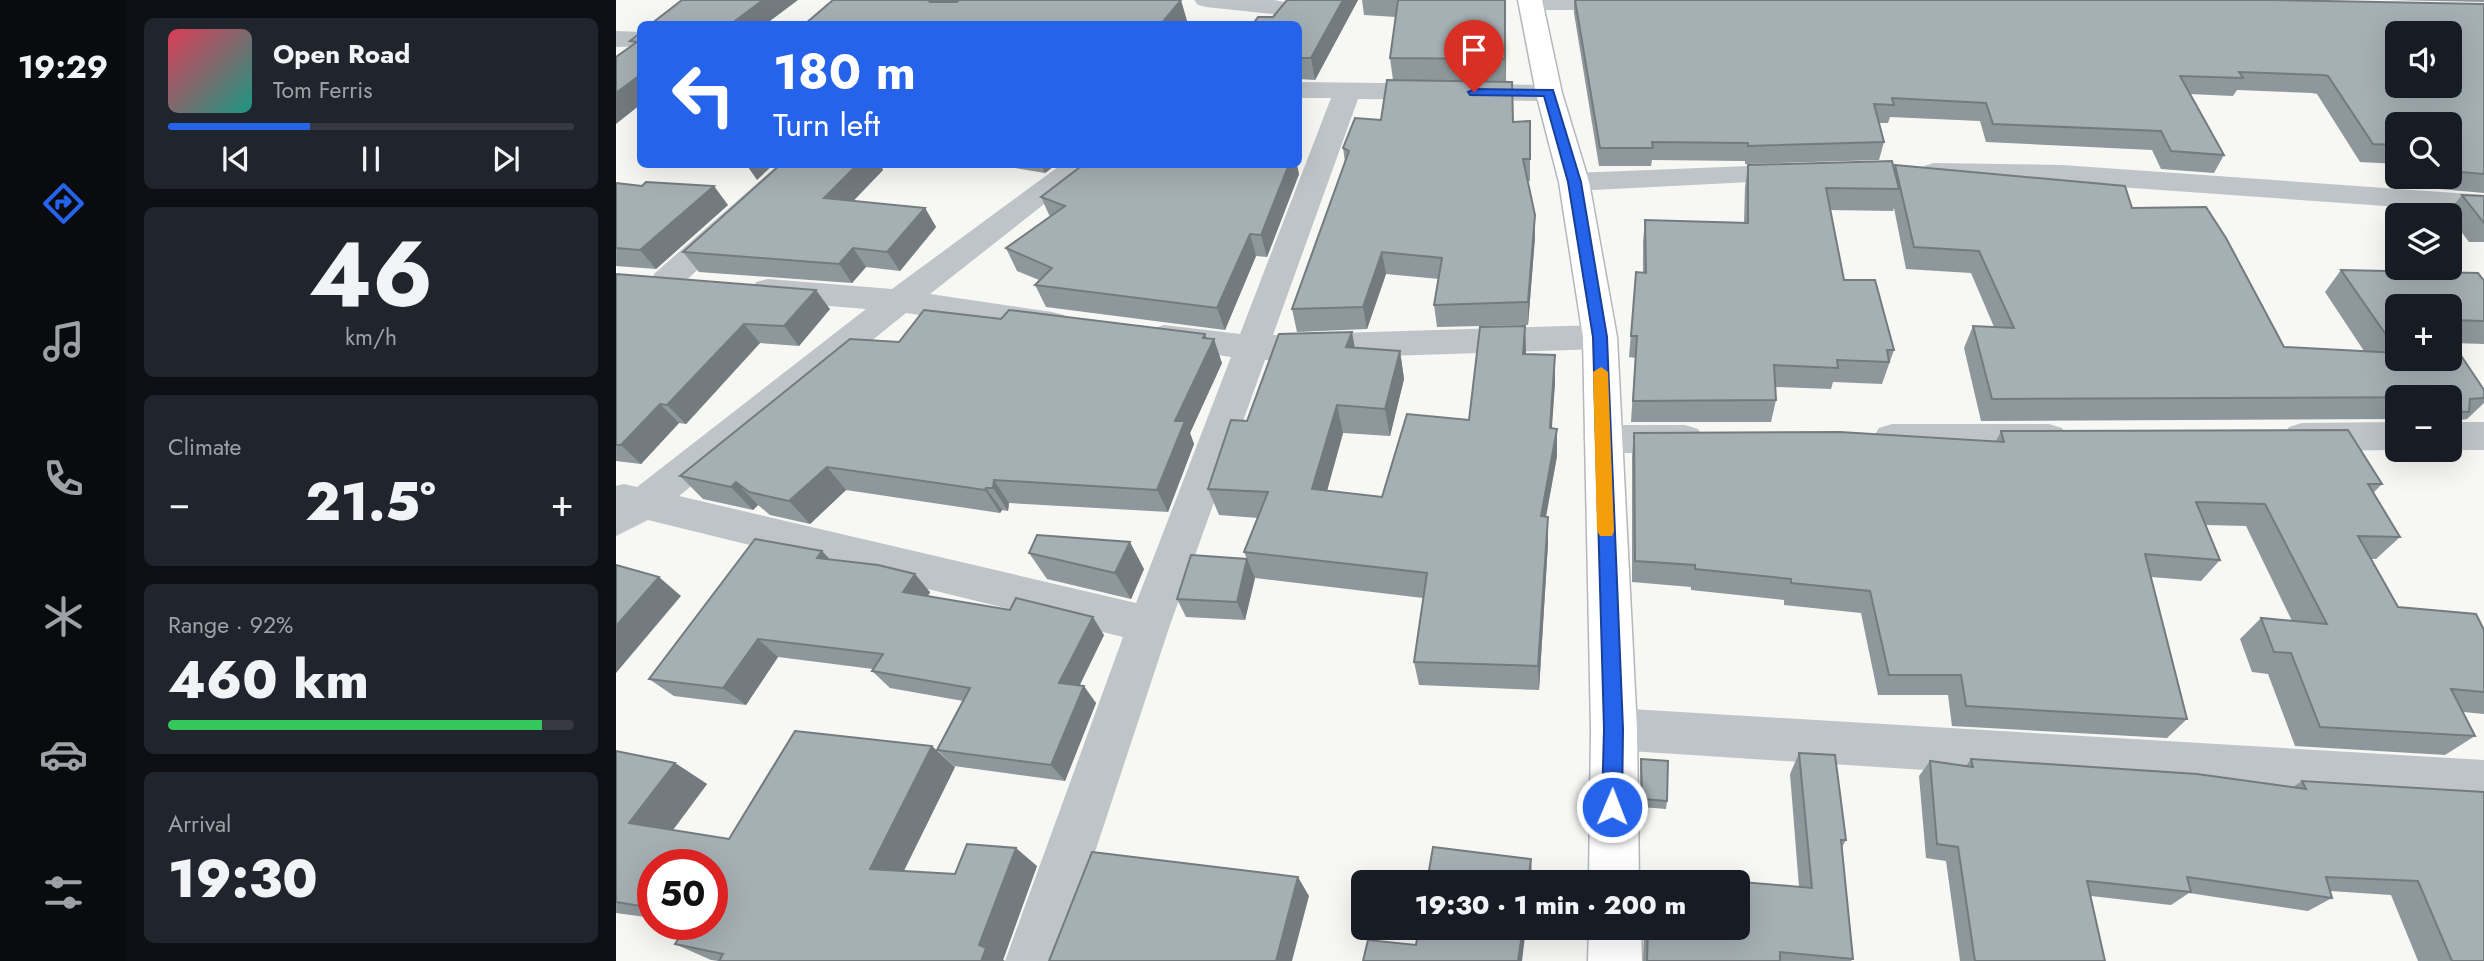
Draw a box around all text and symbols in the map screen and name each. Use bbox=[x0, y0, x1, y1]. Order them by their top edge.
pin bbox=[1444, 20, 1504, 92]
map controls bbox=[2385, 21, 2462, 462]
button: sound bbox=[2385, 21, 2462, 98]
icon: arrive bbox=[1455, 31, 1493, 69]
text: Open Road bbox=[273, 35, 410, 73]
text: 180 m bbox=[773, 37, 916, 107]
text: 19:29 bbox=[18, 44, 108, 90]
icon: left bbox=[658, 49, 749, 140]
text: Tom Ferris bbox=[273, 73, 372, 107]
text: Turn left bbox=[773, 102, 880, 148]
button: search bbox=[2385, 112, 2462, 189]
icon: previous bbox=[217, 140, 255, 178]
icon: pause bbox=[352, 140, 390, 178]
icon: next bbox=[487, 140, 525, 178]
icon: directions bbox=[39, 179, 88, 228]
button: layers bbox=[2385, 203, 2462, 280]
text: 46 bbox=[309, 209, 433, 340]
button: + bbox=[2385, 294, 2462, 371]
icon: music bbox=[39, 317, 88, 366]
text: km/h bbox=[345, 320, 397, 354]
button: − bbox=[2385, 385, 2462, 462]
text: Climate bbox=[168, 430, 241, 464]
icon: phone bbox=[39, 454, 88, 503]
text: 21.5° bbox=[305, 464, 436, 540]
text: − bbox=[168, 475, 190, 530]
text: + bbox=[551, 475, 574, 530]
icon: climate bbox=[39, 592, 88, 641]
text: Range · 92% bbox=[168, 608, 293, 642]
text: 460 km bbox=[168, 642, 369, 718]
icon: car bbox=[39, 730, 88, 779]
position arrow bbox=[1575, 770, 1649, 844]
text: Arrival bbox=[168, 807, 231, 841]
text: 19:30 bbox=[168, 841, 318, 917]
speed limit sign: 50 bbox=[637, 849, 728, 940]
icon: filters bbox=[39, 868, 88, 917]
text: 19:30 · 1 min · 200 m bbox=[1415, 886, 1686, 924]

